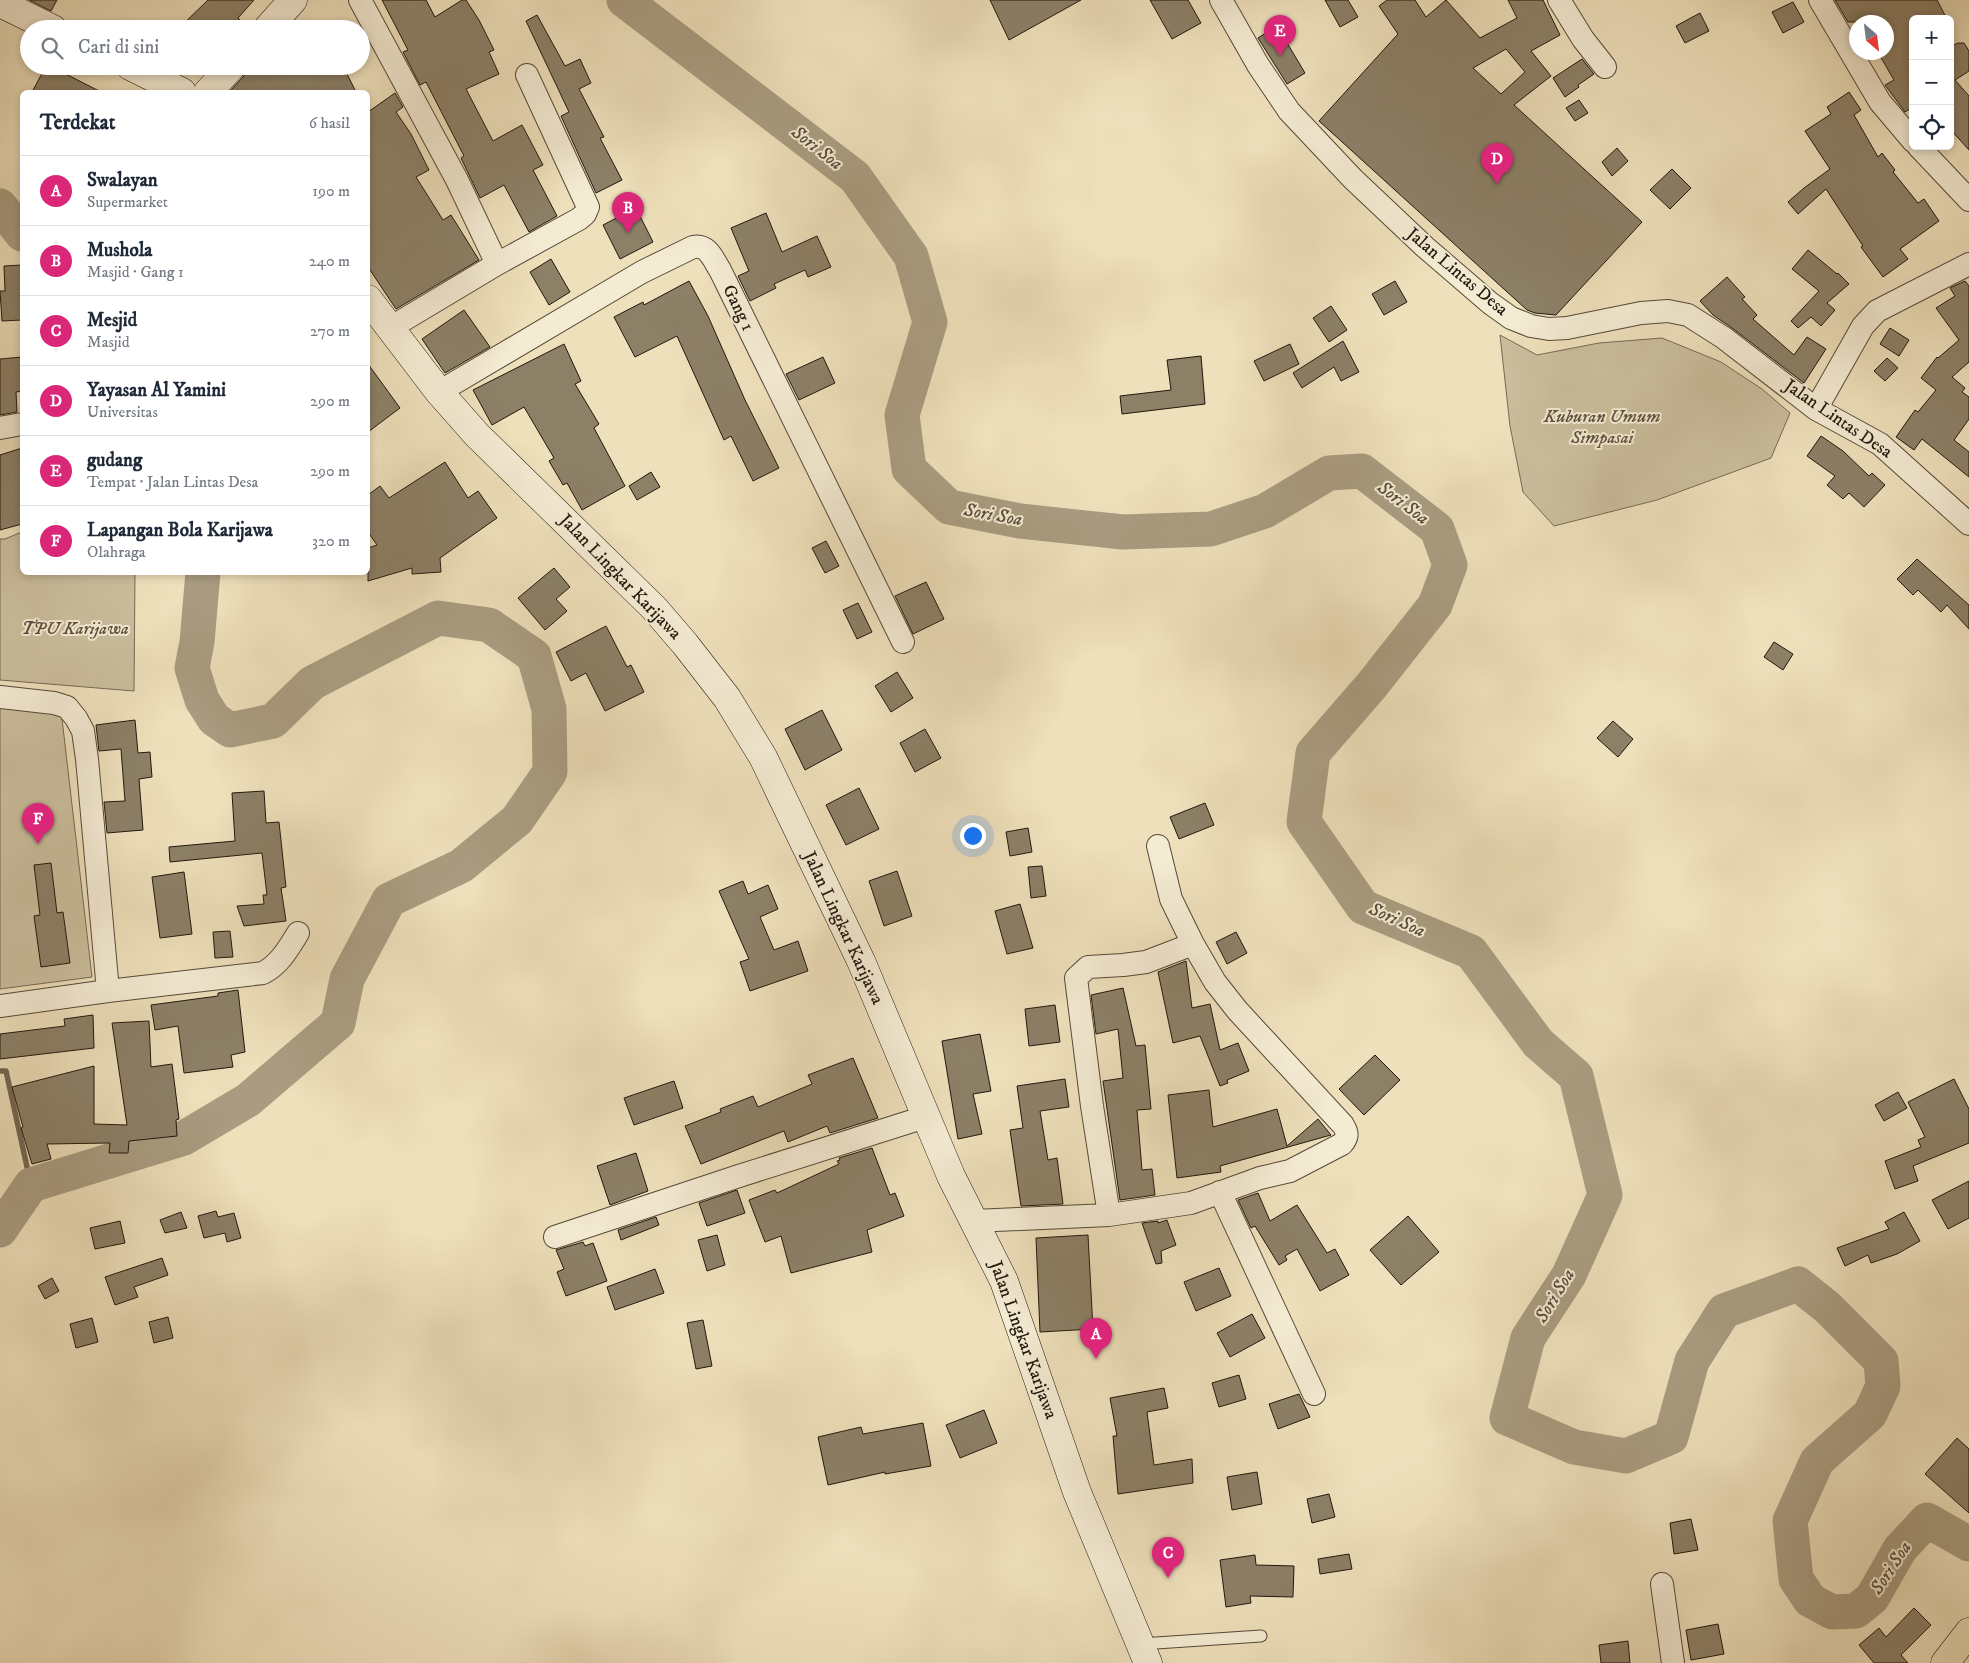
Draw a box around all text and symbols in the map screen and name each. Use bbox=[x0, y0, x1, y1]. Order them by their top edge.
pin: E bbox=[1264, 15, 1296, 56]
north arrow bbox=[1849, 15, 1894, 60]
map controls bbox=[1909, 15, 1954, 150]
button: + bbox=[1909, 15, 1954, 60]
search box bbox=[20, 20, 370, 75]
icon: search bbox=[38, 34, 66, 62]
text: Cari di sini bbox=[78, 36, 159, 59]
button: − bbox=[1909, 60, 1954, 105]
button: locate bbox=[1909, 105, 1954, 150]
text: Terdekat bbox=[40, 110, 115, 136]
text: 6 hasil bbox=[309, 113, 350, 133]
water label: Sori Soa bbox=[786, 120, 847, 175]
pin: D bbox=[1481, 143, 1513, 184]
text: Swalayan bbox=[87, 169, 158, 192]
text: A bbox=[51, 181, 61, 201]
text: 190 m bbox=[312, 181, 350, 201]
text: Supermarket bbox=[87, 192, 168, 212]
pin: B bbox=[612, 192, 644, 233]
street label: Jalan Lintas Desa bbox=[1400, 222, 1512, 321]
text: Mushola bbox=[87, 239, 152, 262]
text: B bbox=[51, 251, 61, 271]
text: 240 m bbox=[309, 251, 350, 271]
text: Masjid · Gang 1 bbox=[87, 262, 184, 282]
street label: Gang 1 bbox=[717, 281, 759, 335]
text: Mesjid bbox=[87, 309, 137, 332]
text: C bbox=[51, 321, 61, 341]
text: 270 m bbox=[310, 321, 350, 341]
text: Masjid bbox=[87, 332, 130, 352]
street label: Jalan Lintas Desa bbox=[1778, 374, 1896, 463]
text: Yayasan Al Yamini bbox=[87, 379, 226, 402]
text: D bbox=[50, 391, 62, 411]
text: 290 m bbox=[310, 391, 350, 411]
text: Universitas bbox=[87, 402, 158, 422]
park label: Kuburan Umum Simpasai bbox=[1543, 406, 1660, 449]
text: gudang bbox=[87, 449, 142, 472]
text: E bbox=[50, 461, 62, 481]
text: 290 m bbox=[310, 461, 350, 481]
text: Tempat · Jalan Lintas Desa bbox=[87, 472, 258, 492]
water label: Sori Soa bbox=[1372, 475, 1433, 530]
water label: Sori Soa bbox=[961, 498, 1024, 531]
street label: Jalan Lingkar Karijawa bbox=[553, 508, 686, 645]
text: Lapangan Bola Karijawa bbox=[87, 519, 273, 542]
text: F bbox=[51, 531, 61, 551]
text: 320 m bbox=[312, 531, 350, 551]
text: Olahraga bbox=[87, 542, 146, 562]
park label: TPU Karijawa bbox=[21, 618, 129, 640]
pin: F bbox=[22, 803, 54, 844]
your location bbox=[960, 823, 986, 849]
street label: Jalan Lingkar Karijawa bbox=[797, 846, 888, 1008]
water label: Sori Soa bbox=[1364, 897, 1429, 943]
street label: Jalan Lingkar Karijawa bbox=[984, 1256, 1062, 1422]
water label: Sori Soa bbox=[1529, 1265, 1580, 1328]
pin: A bbox=[1080, 1318, 1112, 1359]
pin: C bbox=[1152, 1537, 1184, 1578]
water label: Sori Soa bbox=[1865, 1537, 1917, 1600]

